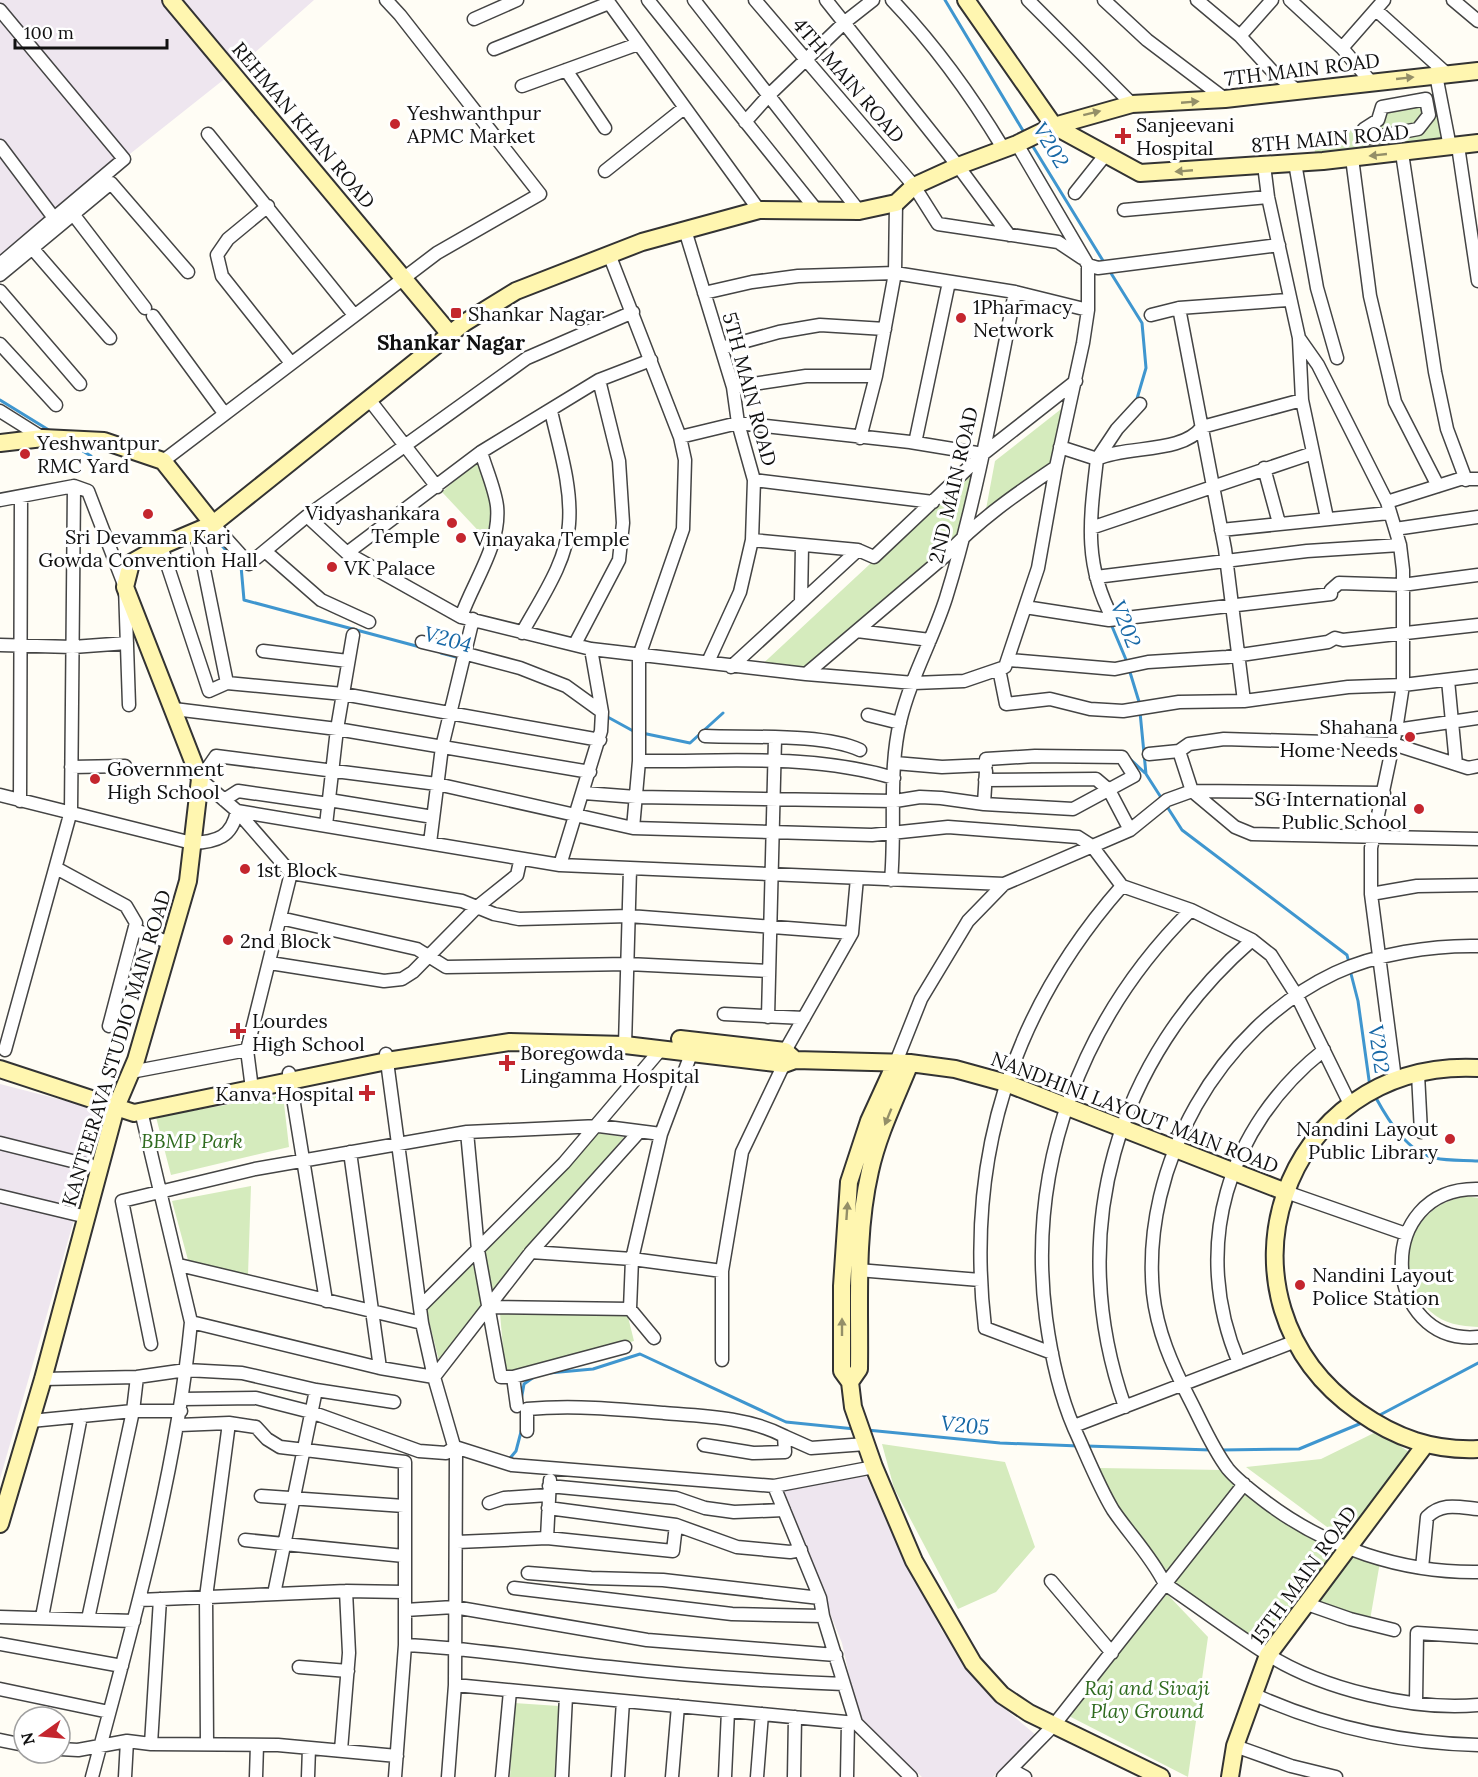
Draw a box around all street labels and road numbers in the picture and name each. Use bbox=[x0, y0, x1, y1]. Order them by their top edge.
street label: 4TH MAIN ROAD bbox=[788, 12, 910, 148]
street label: REHMAN KHAN ROAD bbox=[227, 37, 381, 213]
street label: 7TH MAIN ROAD bbox=[1223, 47, 1381, 91]
street label: 8TH MAIN ROAD bbox=[1250, 119, 1410, 157]
street label: 5TH MAIN ROAD bbox=[717, 309, 783, 469]
street label: 2ND MAIN ROAD bbox=[923, 404, 983, 566]
street label: KANTEERAVA STUDIO MAIN ROAD bbox=[56, 887, 176, 1209]
street label: NANDHINI LAYOUT MAIN ROAD bbox=[988, 1046, 1282, 1178]
street label: 15TH MAIN ROAD bbox=[1244, 1501, 1362, 1649]

